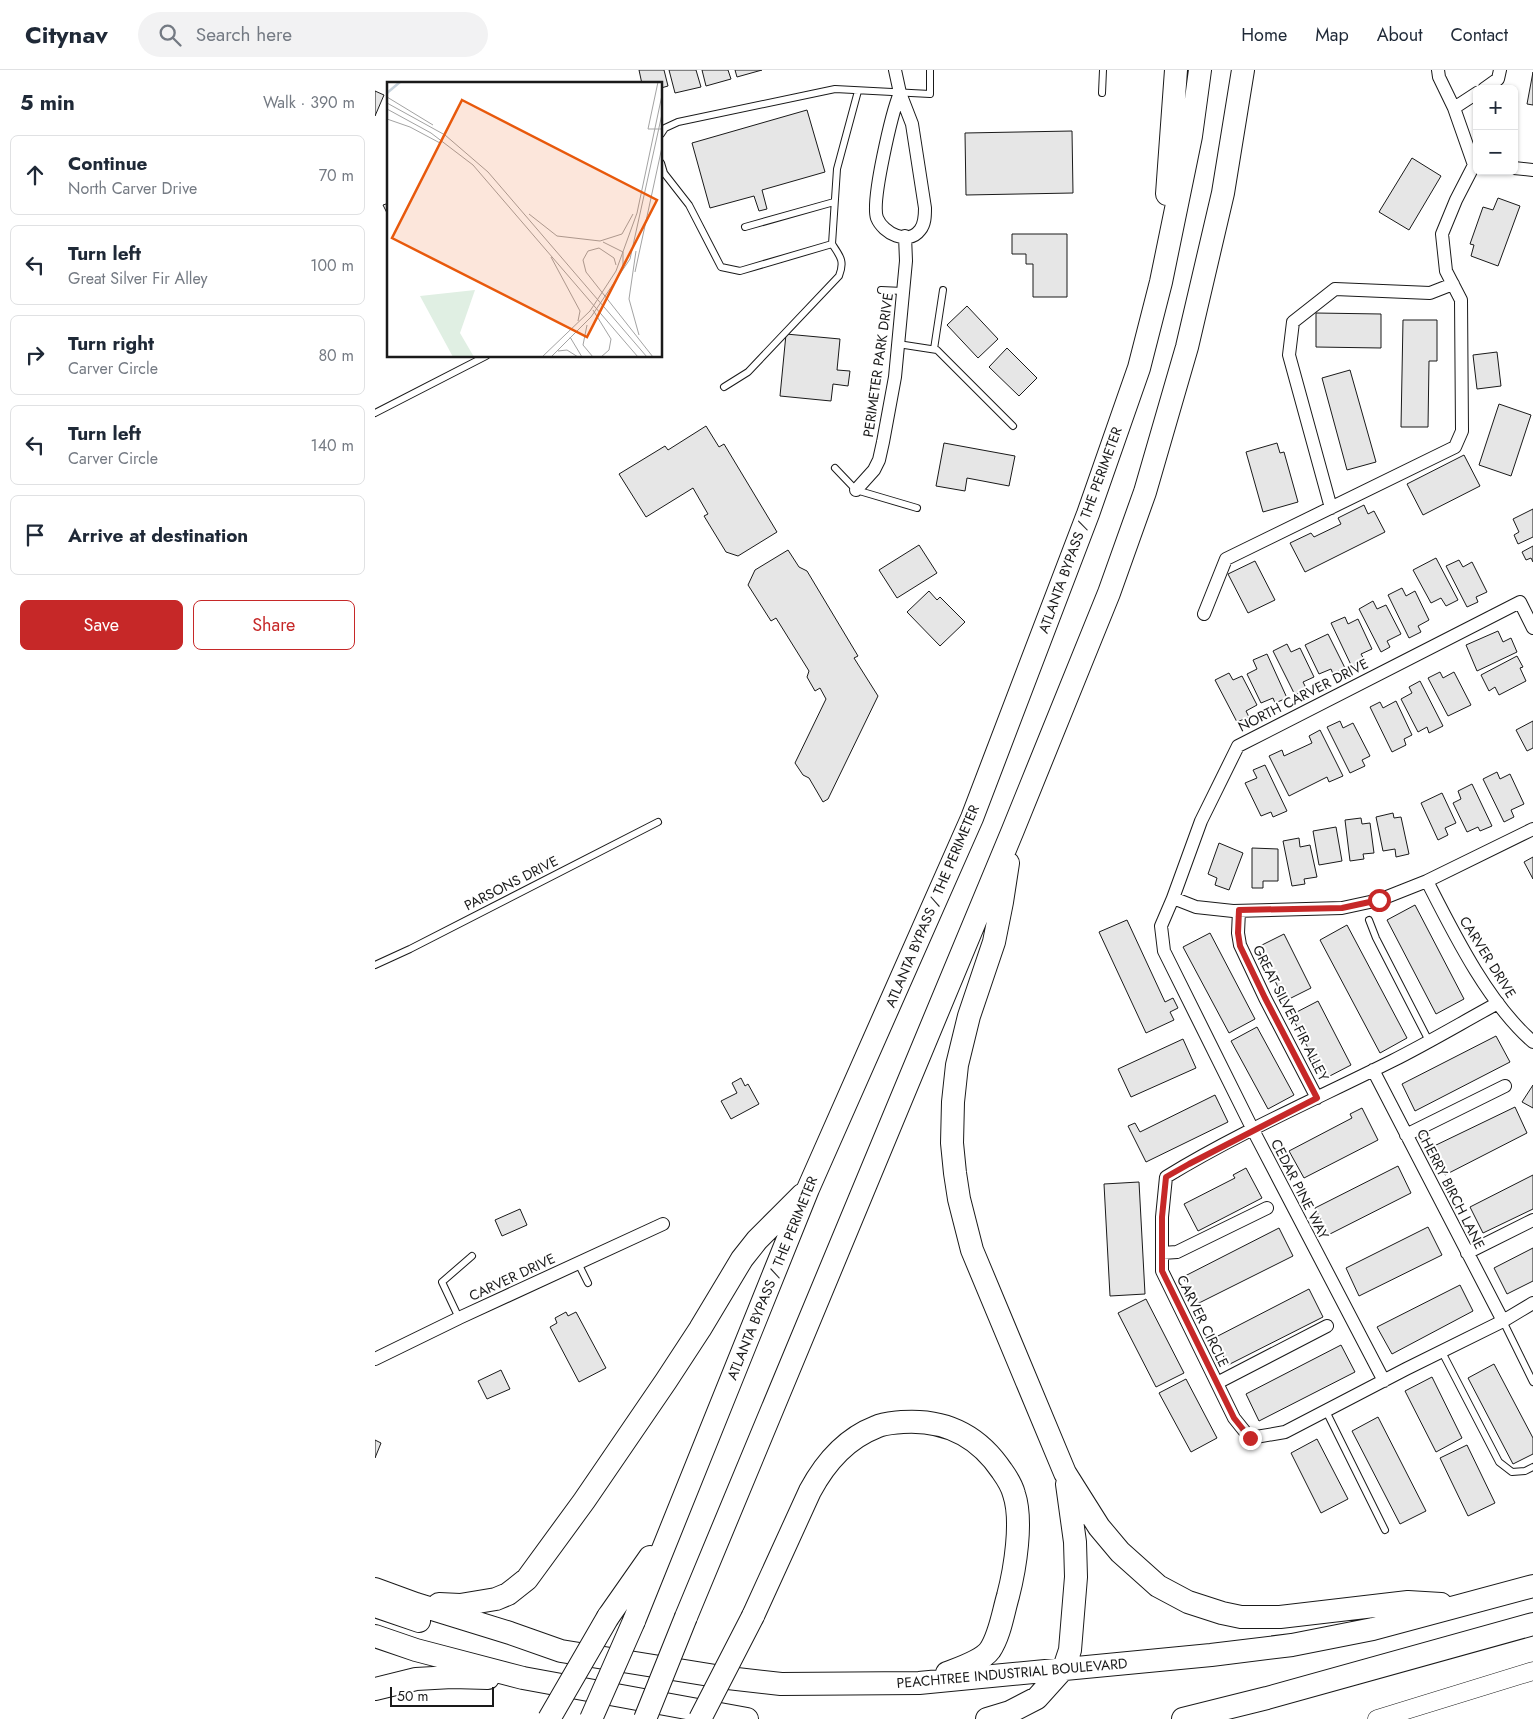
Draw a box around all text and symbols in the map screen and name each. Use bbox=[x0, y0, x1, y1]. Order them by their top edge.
search box bbox=[138, 12, 488, 57]
text: Citynav bbox=[25, 17, 108, 52]
icon: search bbox=[156, 21, 184, 49]
text: Search here bbox=[196, 21, 292, 48]
text: Home bbox=[1241, 22, 1287, 48]
text: Map bbox=[1315, 22, 1349, 48]
text: About bbox=[1377, 22, 1422, 48]
text: Contact bbox=[1450, 22, 1508, 48]
inset map bbox=[387, 82, 663, 358]
map controls bbox=[1473, 85, 1518, 175]
button: + bbox=[1473, 85, 1518, 130]
text: 5 min bbox=[20, 88, 75, 118]
text: Walk · 390 m bbox=[263, 91, 355, 114]
button: − bbox=[1473, 130, 1518, 175]
text: Continue bbox=[68, 150, 147, 177]
icon: ahead bbox=[21, 161, 49, 189]
text: 70 m bbox=[319, 164, 354, 187]
text: North Carver Drive bbox=[68, 177, 197, 200]
text: Turn left bbox=[68, 240, 141, 267]
icon: left bbox=[21, 251, 49, 279]
text: 100 m bbox=[310, 254, 354, 277]
text: Great Silver Fir Alley bbox=[68, 267, 208, 290]
street label: PERIMETER PARK DRIVE bbox=[858, 292, 898, 438]
text: Turn right bbox=[68, 330, 154, 357]
icon: right bbox=[21, 341, 49, 369]
text: 80 m bbox=[318, 344, 354, 367]
text: Carver Circle bbox=[68, 357, 158, 380]
text: Turn left bbox=[68, 420, 141, 447]
street label: ATLANTA BYPASS / THE PERIMETER bbox=[1033, 424, 1127, 636]
icon: left bbox=[21, 431, 49, 459]
text: 140 m bbox=[311, 434, 354, 457]
text: Carver Circle bbox=[68, 447, 158, 470]
icon: arrive bbox=[21, 521, 49, 549]
text: Arrive at destination bbox=[68, 522, 248, 549]
button: Save bbox=[20, 600, 183, 650]
button: Share bbox=[193, 600, 355, 650]
street label: NORTH CARVER DRIVE bbox=[1234, 653, 1372, 737]
street label: ATLANTA BYPASS / THE PERIMETER bbox=[880, 801, 984, 1010]
street label: PARSONS DRIVE bbox=[461, 851, 561, 915]
route start bbox=[1368, 889, 1391, 912]
street label: CARVER DRIVE bbox=[1455, 912, 1521, 1002]
street label: GREAT SILVER FIR ALLEY bbox=[1248, 942, 1334, 1085]
street label: CHERRY BIRCH LANE bbox=[1412, 1125, 1490, 1253]
street label: CEDAR PINE WAY bbox=[1266, 1135, 1334, 1243]
street label: ATLANTA BYPASS / THE PERIMETER bbox=[722, 1173, 822, 1383]
street label: CARVER DRIVE bbox=[466, 1248, 558, 1306]
street label: CARVER CIRCLE bbox=[1172, 1272, 1234, 1370]
route end bbox=[1239, 1427, 1262, 1450]
street label: PEACHTREE INDUSTRIAL BOULEVARD bbox=[896, 1653, 1128, 1693]
scale bar bbox=[390, 1684, 494, 1707]
text: 50 m bbox=[397, 1686, 428, 1706]

